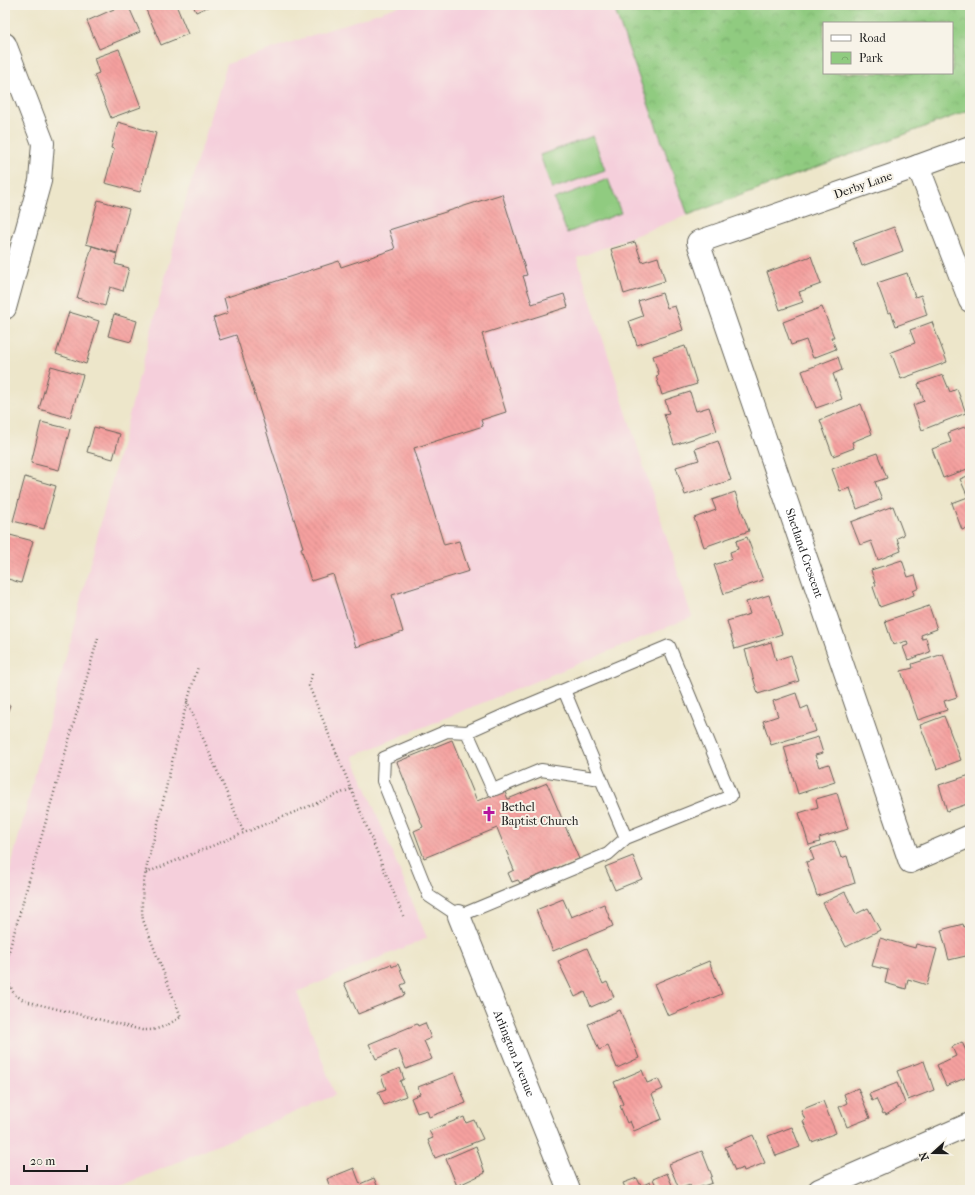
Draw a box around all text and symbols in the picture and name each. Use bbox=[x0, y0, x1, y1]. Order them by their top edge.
legend bbox=[823, 22, 953, 74]
text: Road bbox=[859, 31, 886, 45]
text: Park bbox=[859, 51, 884, 65]
street label: Derby Lane bbox=[832, 168, 894, 202]
street label: Shetland Crescent bbox=[783, 506, 826, 601]
place label: Bethel Baptist Church bbox=[501, 800, 579, 828]
church icon: Bethel Baptist Church bbox=[480, 805, 498, 823]
street label: Arlington Avenue bbox=[490, 1007, 538, 1099]
north arrow bbox=[913, 1133, 953, 1173]
scale bar bbox=[24, 1147, 87, 1173]
text: N bbox=[916, 1150, 932, 1163]
text: 20 m bbox=[30, 1154, 55, 1168]

